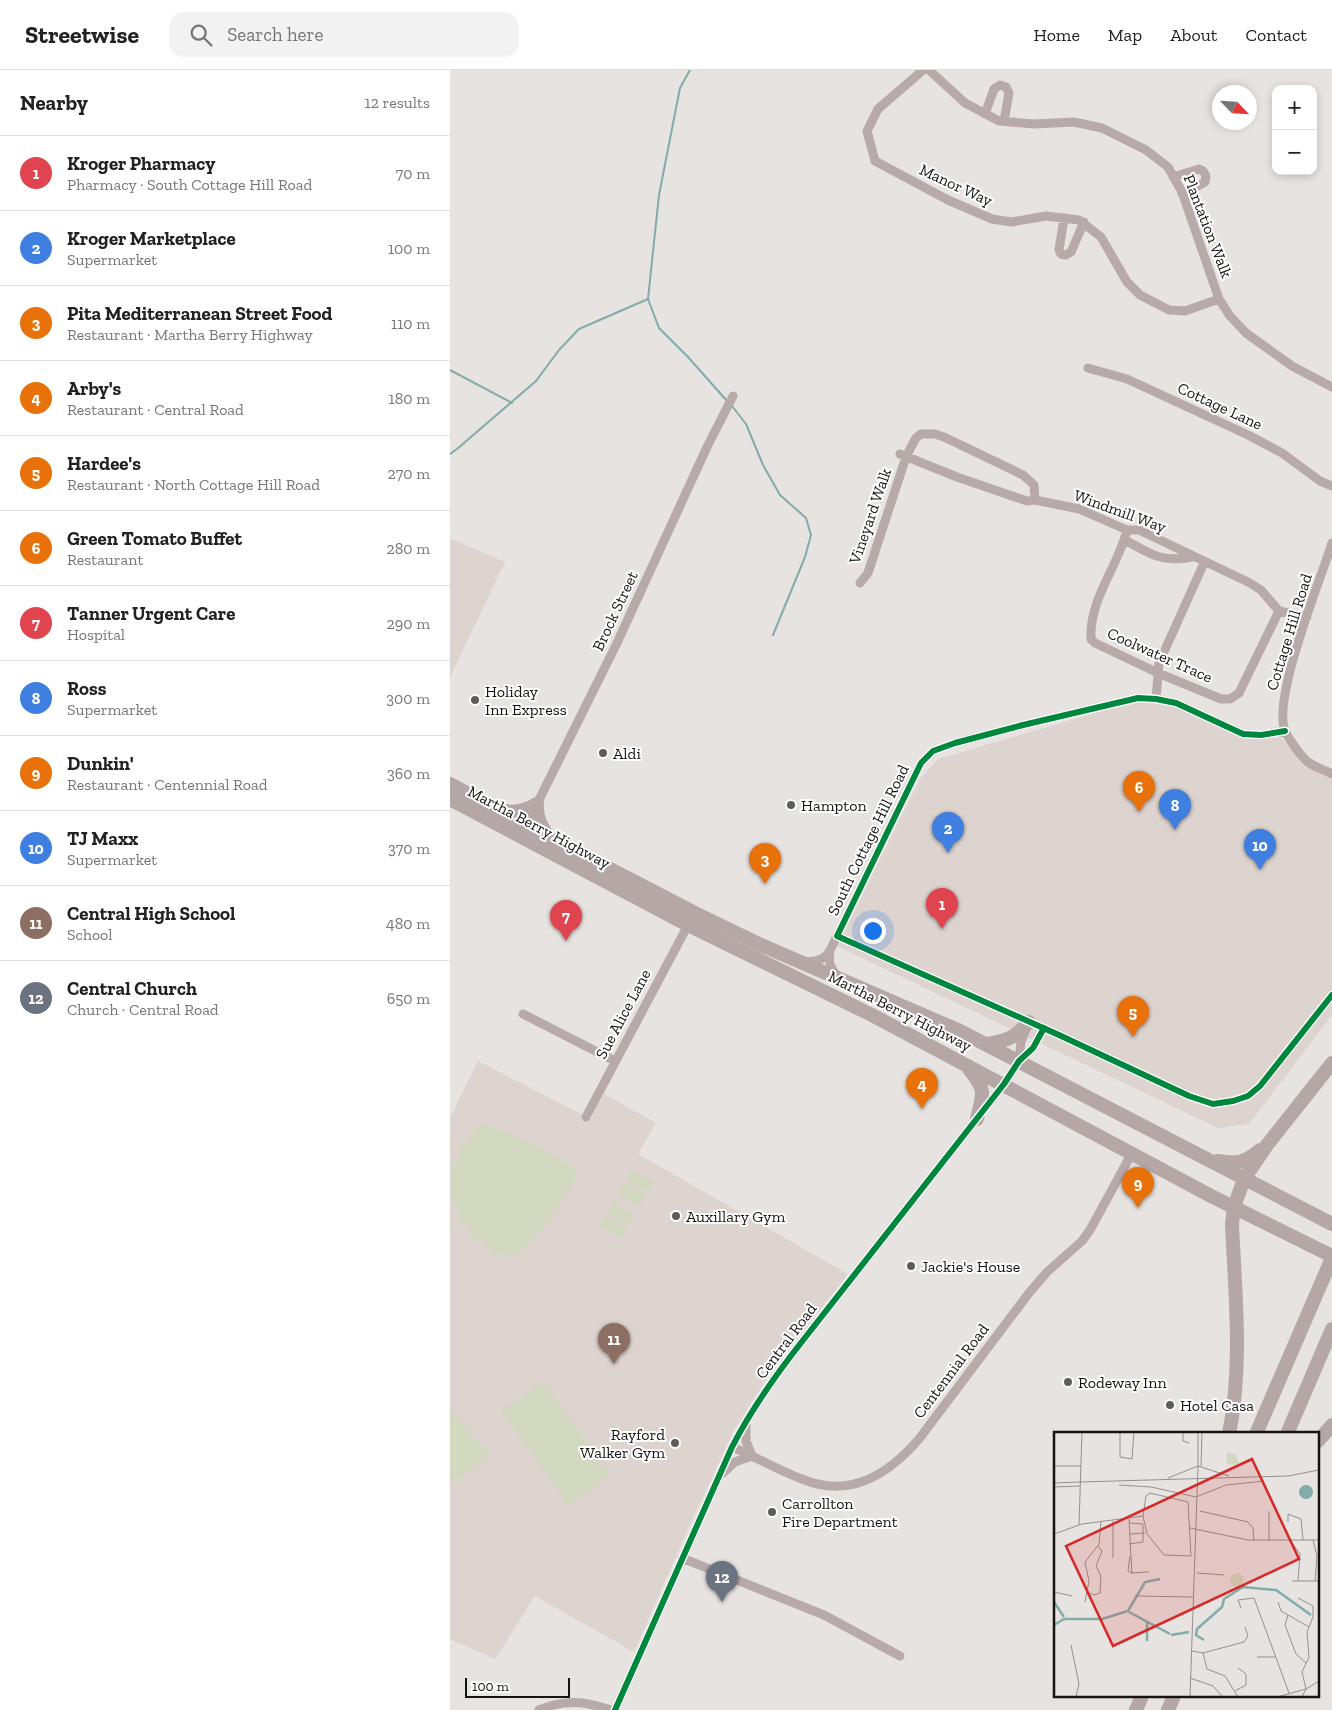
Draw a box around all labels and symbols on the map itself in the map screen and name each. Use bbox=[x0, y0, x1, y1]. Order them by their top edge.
north arrow bbox=[1212, 85, 1257, 130]
street label: Manor Way bbox=[916, 160, 996, 211]
street label: Plantation Walk bbox=[1180, 172, 1237, 281]
street label: Cottage Lane bbox=[1175, 378, 1265, 434]
street label: Vineyard Walk bbox=[844, 465, 895, 567]
street label: Windmill Way bbox=[1071, 486, 1170, 537]
street label: Brock Street bbox=[588, 568, 642, 654]
street label: Cottage Hill Road bbox=[1262, 571, 1316, 693]
street label: Coolwater Trace bbox=[1104, 623, 1216, 687]
place label: Holiday Inn Express bbox=[485, 682, 567, 719]
marker: Holiday Inn Express bbox=[469, 694, 481, 706]
place label: Aldi bbox=[613, 744, 641, 763]
marker: Aldi bbox=[597, 747, 609, 759]
street label: South Cottage Hill Road bbox=[823, 761, 913, 918]
pin: 6 bbox=[1123, 771, 1155, 812]
street label: Martha Berry Highway bbox=[465, 781, 614, 873]
pin: 8 bbox=[1159, 789, 1191, 830]
place label: Hampton bbox=[801, 796, 867, 815]
marker: Hampton bbox=[785, 799, 797, 811]
pin: 2 bbox=[932, 812, 964, 853]
pin: 10 bbox=[1244, 829, 1276, 870]
pin: 3 bbox=[749, 843, 781, 884]
pin: 1 bbox=[926, 888, 958, 929]
pin: 7 bbox=[550, 900, 582, 941]
your location bbox=[860, 918, 886, 944]
street label: Sue Alice Lane bbox=[591, 966, 655, 1062]
street label: Martha Berry Highway bbox=[825, 967, 976, 1056]
pin: 5 bbox=[1117, 996, 1149, 1037]
pin: 4 bbox=[906, 1068, 938, 1109]
pin: 9 bbox=[1122, 1167, 1154, 1208]
place label: Auxillary Gym bbox=[686, 1207, 785, 1226]
marker: Auxillary Gym bbox=[670, 1210, 682, 1222]
place label: Jackie's House bbox=[921, 1257, 1020, 1276]
marker: Jackie's House bbox=[905, 1260, 917, 1272]
street label: Central Road bbox=[751, 1299, 821, 1383]
street label: Centennial Road bbox=[909, 1320, 993, 1422]
pin: 11 bbox=[598, 1323, 630, 1364]
place label: Rodeway Inn bbox=[1078, 1373, 1167, 1392]
marker: Rodeway Inn bbox=[1062, 1376, 1074, 1388]
place label: Hotel Casa bbox=[1180, 1396, 1254, 1415]
marker: Hotel Casa bbox=[1164, 1399, 1176, 1411]
place label: Rayford Walker Gym bbox=[580, 1425, 665, 1462]
inset map bbox=[1054, 1432, 1319, 1698]
marker: Rayford Walker Gym bbox=[669, 1437, 681, 1449]
place label: Carrollton Fire Department bbox=[782, 1494, 898, 1531]
marker: Carrollton Fire Department bbox=[766, 1506, 778, 1518]
pin: 12 bbox=[706, 1561, 738, 1602]
scale bar bbox=[465, 1675, 570, 1698]

